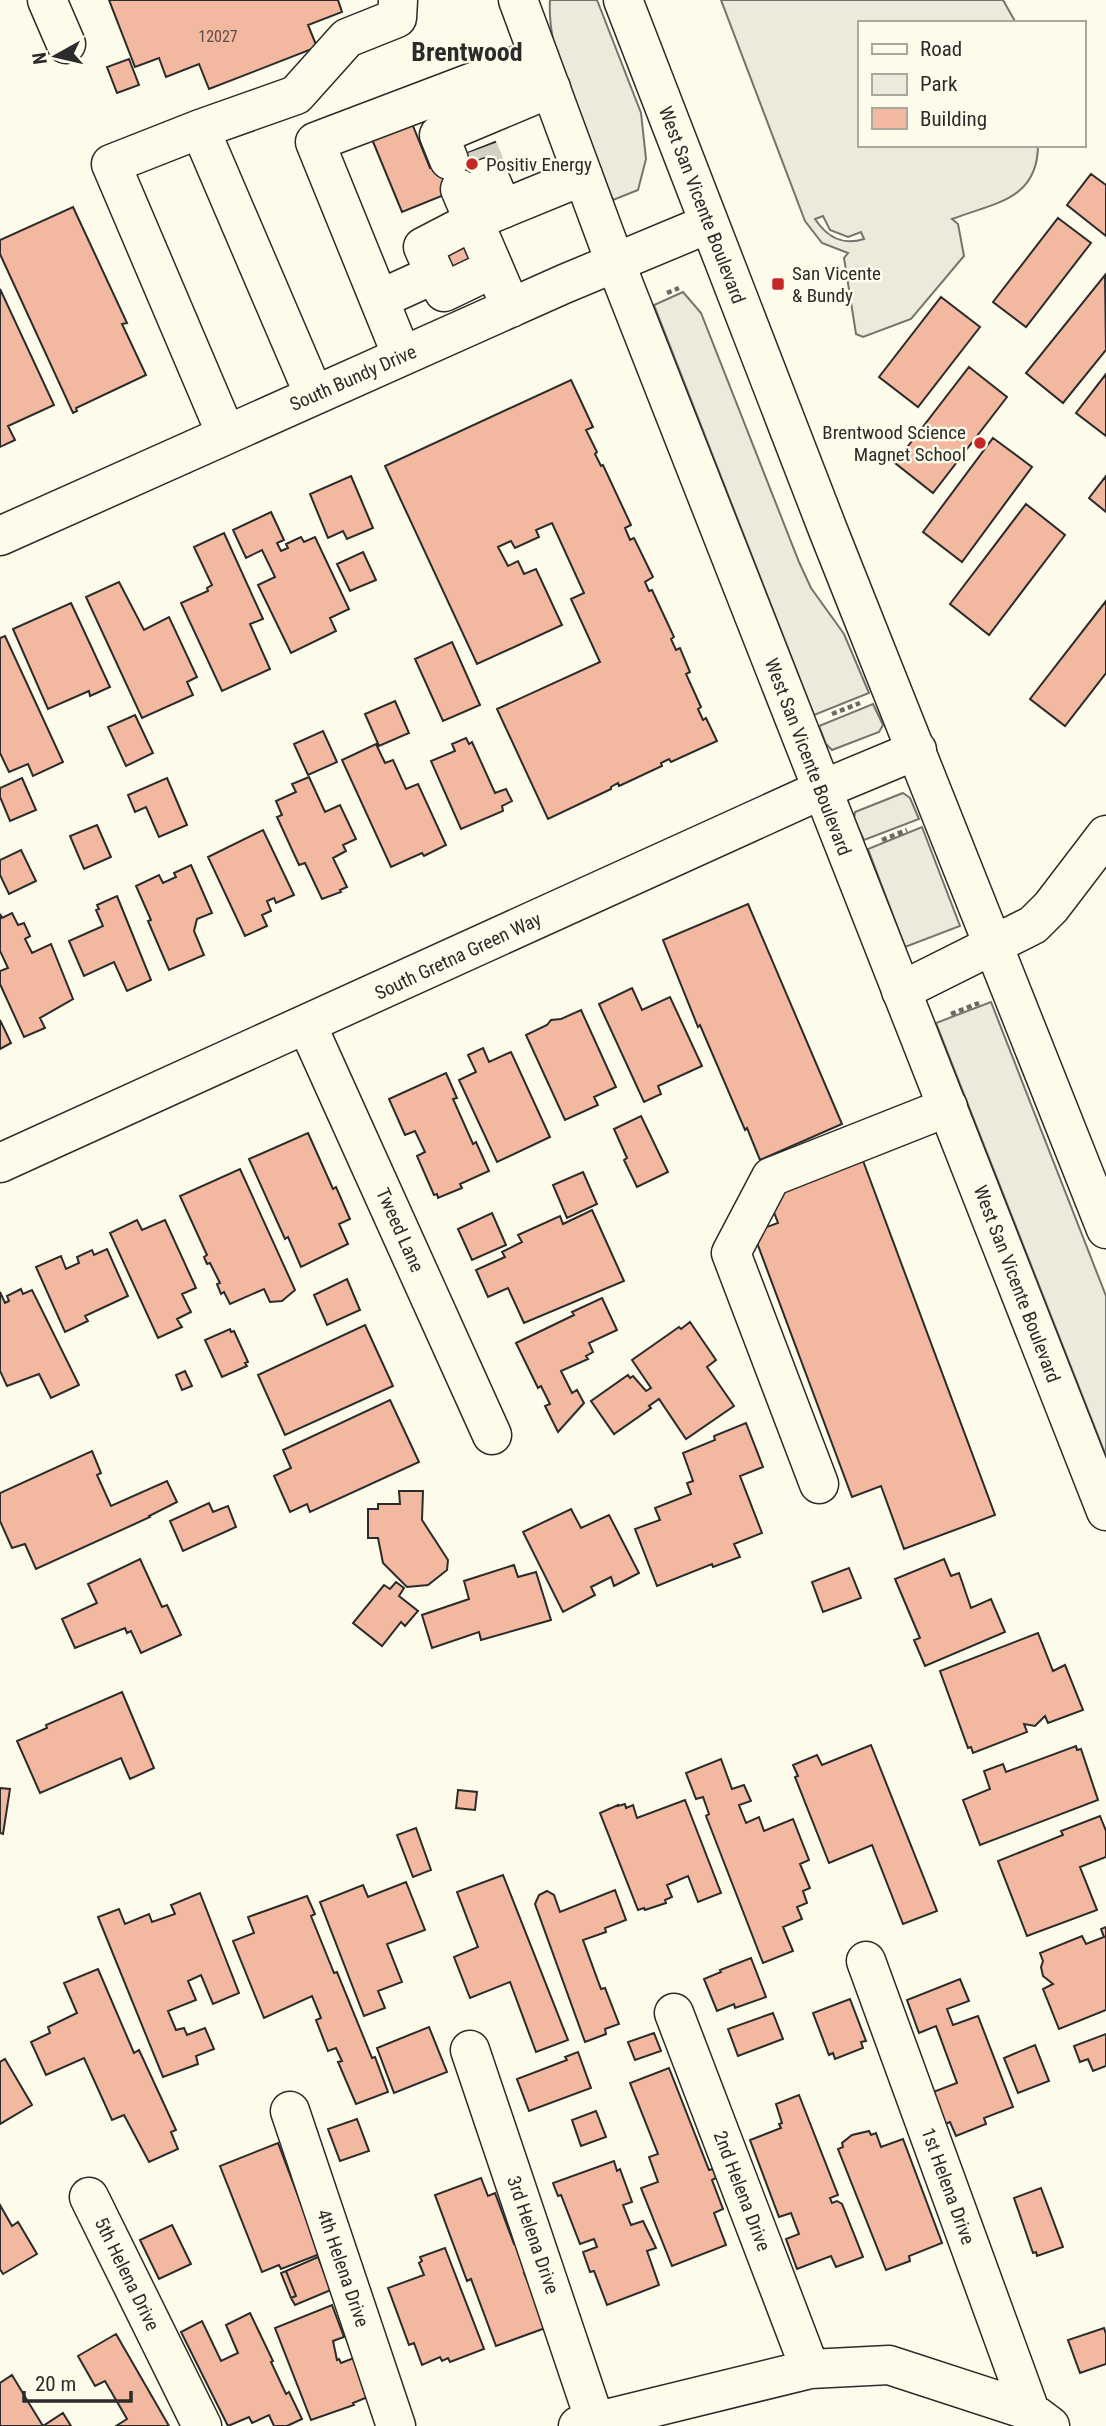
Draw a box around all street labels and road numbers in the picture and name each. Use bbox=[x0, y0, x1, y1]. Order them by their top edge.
street label: West San Vicente Boulevard bbox=[654, 103, 750, 307]
street label: South Bundy Drive bbox=[286, 340, 420, 416]
street label: West San Vicente Boulevard bbox=[760, 655, 856, 859]
street label: South Gretna Green Way bbox=[371, 907, 545, 1005]
street label: West San Vicente Boulevard bbox=[969, 1182, 1065, 1386]
street label: Tweed Lane bbox=[371, 1184, 429, 1276]
street label: 1st Helena Drive bbox=[916, 2124, 980, 2248]
street label: 2nd Helena Drive bbox=[709, 2128, 776, 2254]
street label: 3rd Helena Drive bbox=[502, 2173, 564, 2297]
street label: 4th Helena Drive bbox=[312, 2206, 374, 2330]
street label: 5th Helena Drive bbox=[90, 2214, 164, 2334]

